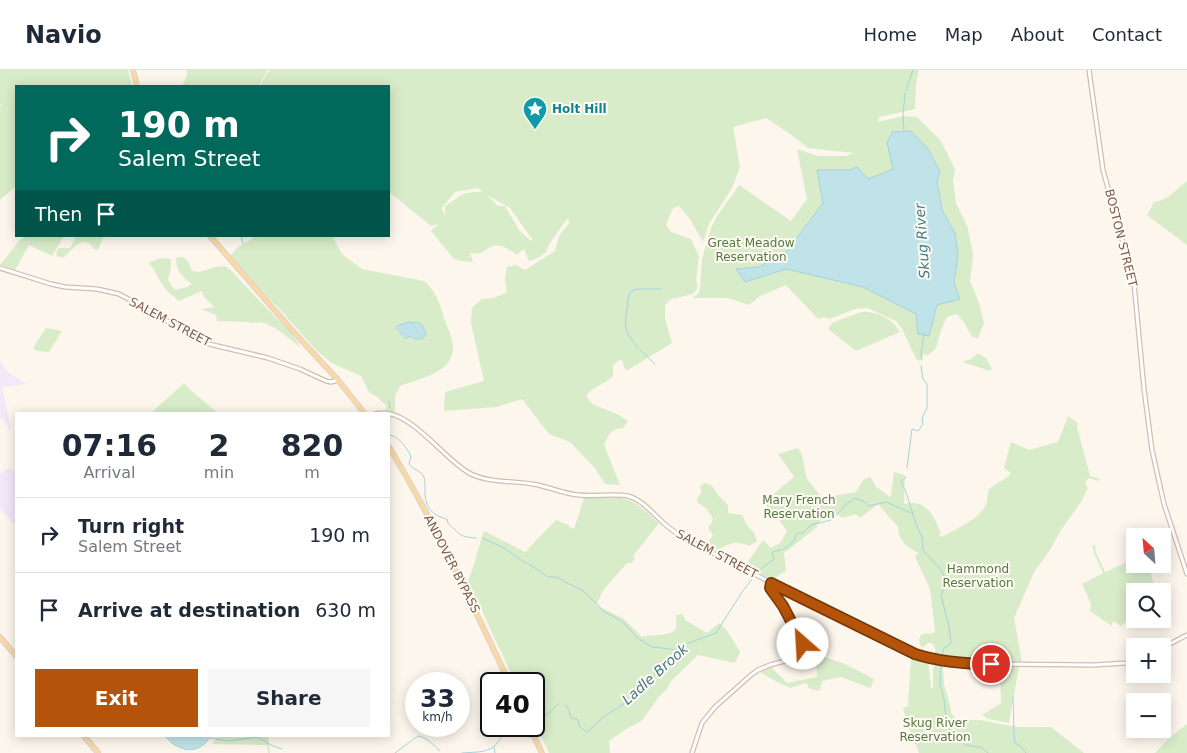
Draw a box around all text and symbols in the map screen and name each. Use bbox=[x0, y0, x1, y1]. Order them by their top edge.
text: Navio bbox=[25, 21, 102, 49]
text: Home bbox=[864, 24, 917, 45]
text: Map bbox=[945, 24, 983, 45]
text: About bbox=[1011, 24, 1064, 45]
text: Contact bbox=[1092, 24, 1162, 45]
place icon: Holt Hill bbox=[522, 96, 548, 130]
place label: Holt Hill bbox=[552, 102, 607, 116]
icon: right bbox=[35, 105, 100, 170]
text: 190 m bbox=[118, 105, 240, 145]
text: Salem Street bbox=[118, 146, 260, 171]
street label: BOSTON STREET bbox=[1102, 188, 1140, 289]
icon: arrive bbox=[92, 200, 120, 228]
water label: Skug River bbox=[911, 202, 933, 279]
text: Then bbox=[35, 203, 82, 225]
park label: Great Meadow Reservation bbox=[707, 236, 795, 264]
street label: SALEM STREET bbox=[127, 295, 214, 350]
text: 07:16 bbox=[62, 428, 157, 463]
text: 2 bbox=[208, 428, 229, 463]
text: 820 bbox=[281, 428, 343, 463]
text: Arrival bbox=[83, 463, 135, 482]
text: min bbox=[204, 463, 234, 482]
text: m bbox=[304, 463, 320, 482]
park label: Mary French Reservation bbox=[762, 493, 836, 521]
street label: ANDOVER BYPASS bbox=[421, 513, 483, 615]
text: Turn right bbox=[78, 515, 184, 537]
icon: right bbox=[35, 521, 63, 549]
text: 190 m bbox=[309, 524, 370, 546]
street label: SALEM STREET bbox=[674, 527, 761, 582]
north arrow bbox=[1126, 528, 1171, 572]
map controls bbox=[1126, 528, 1171, 738]
text: Salem Street bbox=[78, 537, 182, 556]
park label: Hammond Reservation bbox=[942, 562, 1014, 590]
button: search bbox=[1126, 583, 1171, 628]
icon: arrive bbox=[35, 596, 63, 624]
text: Arrive at destination bbox=[78, 599, 300, 621]
text: 630 m bbox=[315, 599, 376, 621]
position arrow bbox=[776, 617, 828, 669]
button: + bbox=[1126, 638, 1171, 683]
water label: Ladle Brook bbox=[619, 640, 692, 708]
pin bbox=[970, 643, 1012, 685]
icon: arrive bbox=[977, 650, 1005, 678]
button: Exit bbox=[35, 669, 198, 727]
button: Share bbox=[208, 669, 370, 727]
speed limit sign: 40 bbox=[480, 672, 545, 737]
text: 33 bbox=[420, 684, 455, 713]
button: − bbox=[1126, 693, 1171, 738]
text: km/h bbox=[422, 710, 453, 724]
park label: Skug River Reservation bbox=[899, 716, 971, 744]

